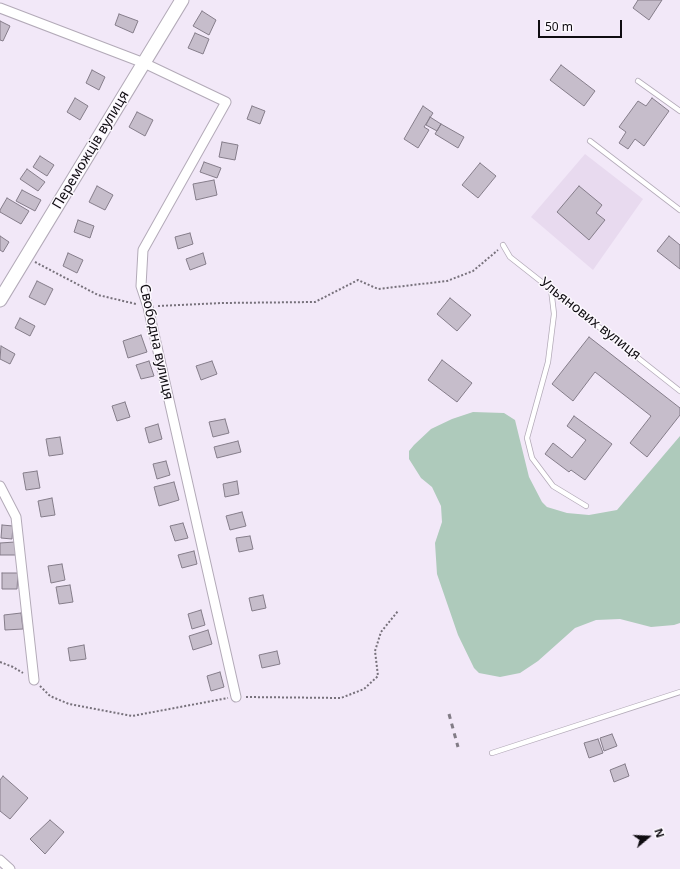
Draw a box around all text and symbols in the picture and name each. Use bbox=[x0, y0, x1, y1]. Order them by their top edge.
scale bar bbox=[540, 12, 624, 38]
text: 50 m bbox=[545, 18, 573, 35]
street label: Переможців вулиця bbox=[49, 88, 133, 212]
street label: Ульянових вулиця bbox=[536, 274, 644, 364]
street label: Свободна вулиця bbox=[136, 283, 176, 401]
north arrow bbox=[628, 817, 668, 857]
text: N bbox=[651, 826, 668, 840]

